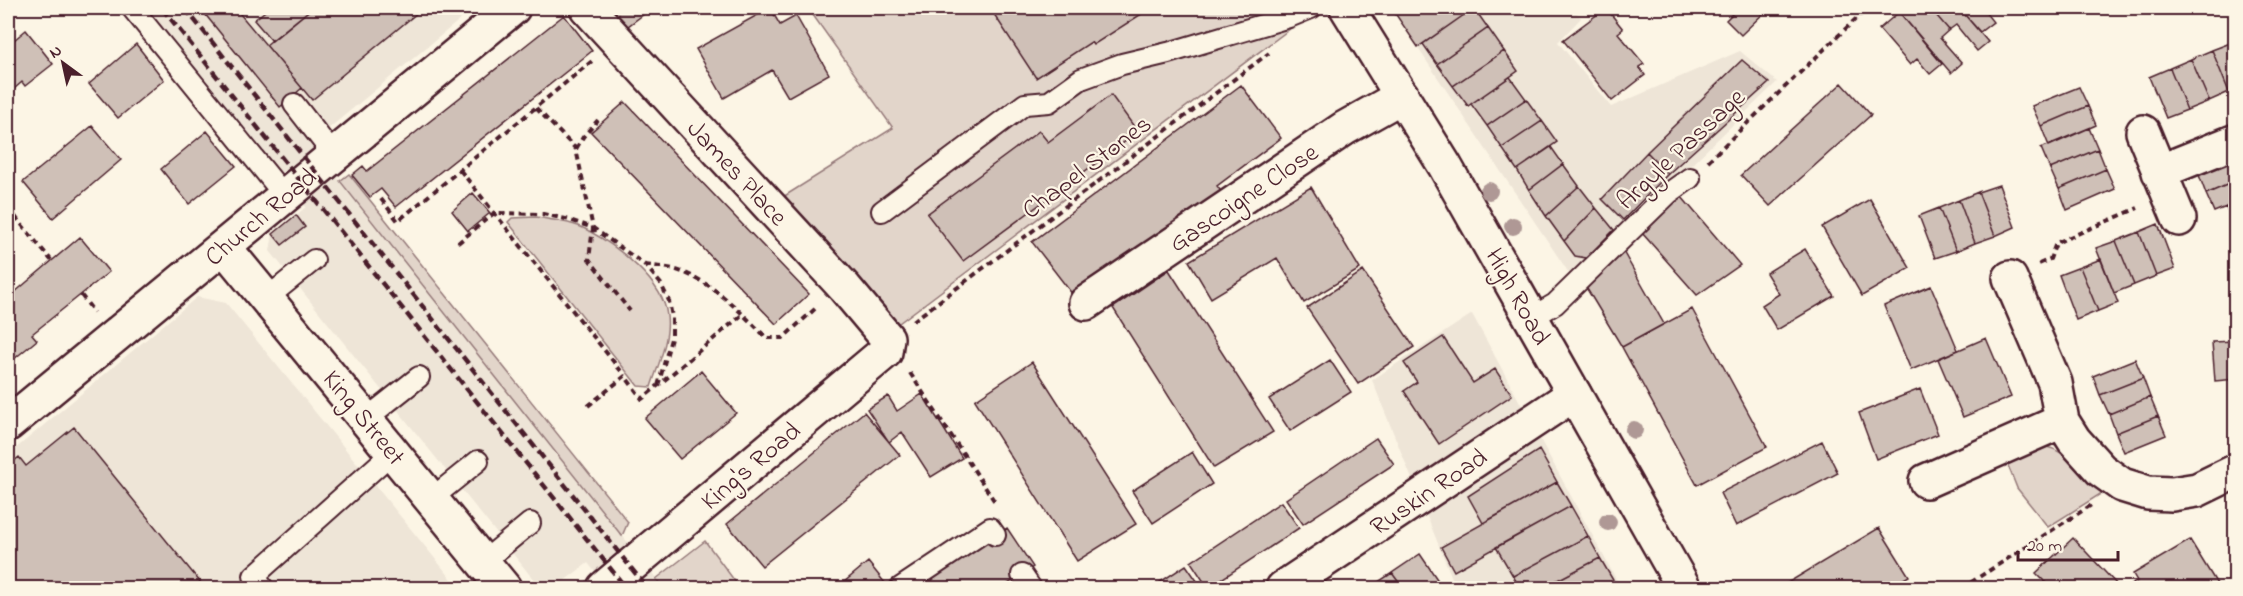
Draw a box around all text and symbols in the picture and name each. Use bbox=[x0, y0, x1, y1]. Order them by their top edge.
north arrow bbox=[33, 33, 93, 93]
text: N bbox=[45, 39, 67, 65]
street label: Argyle Passage bbox=[1609, 80, 1755, 220]
street label: Chapel Stones bbox=[1015, 107, 1161, 230]
street label: James Place bbox=[676, 112, 795, 236]
street label: Gascoigne Close bbox=[1162, 135, 1327, 264]
street label: Church Road bbox=[197, 160, 327, 277]
street label: High Road bbox=[1474, 242, 1559, 353]
street label: King Street bbox=[312, 363, 413, 475]
street label: King's Road bbox=[693, 414, 811, 521]
street label: Ruskin Road bbox=[1363, 440, 1496, 547]
scale bar bbox=[2018, 524, 2118, 562]
text: 20 m bbox=[2027, 534, 2062, 560]

